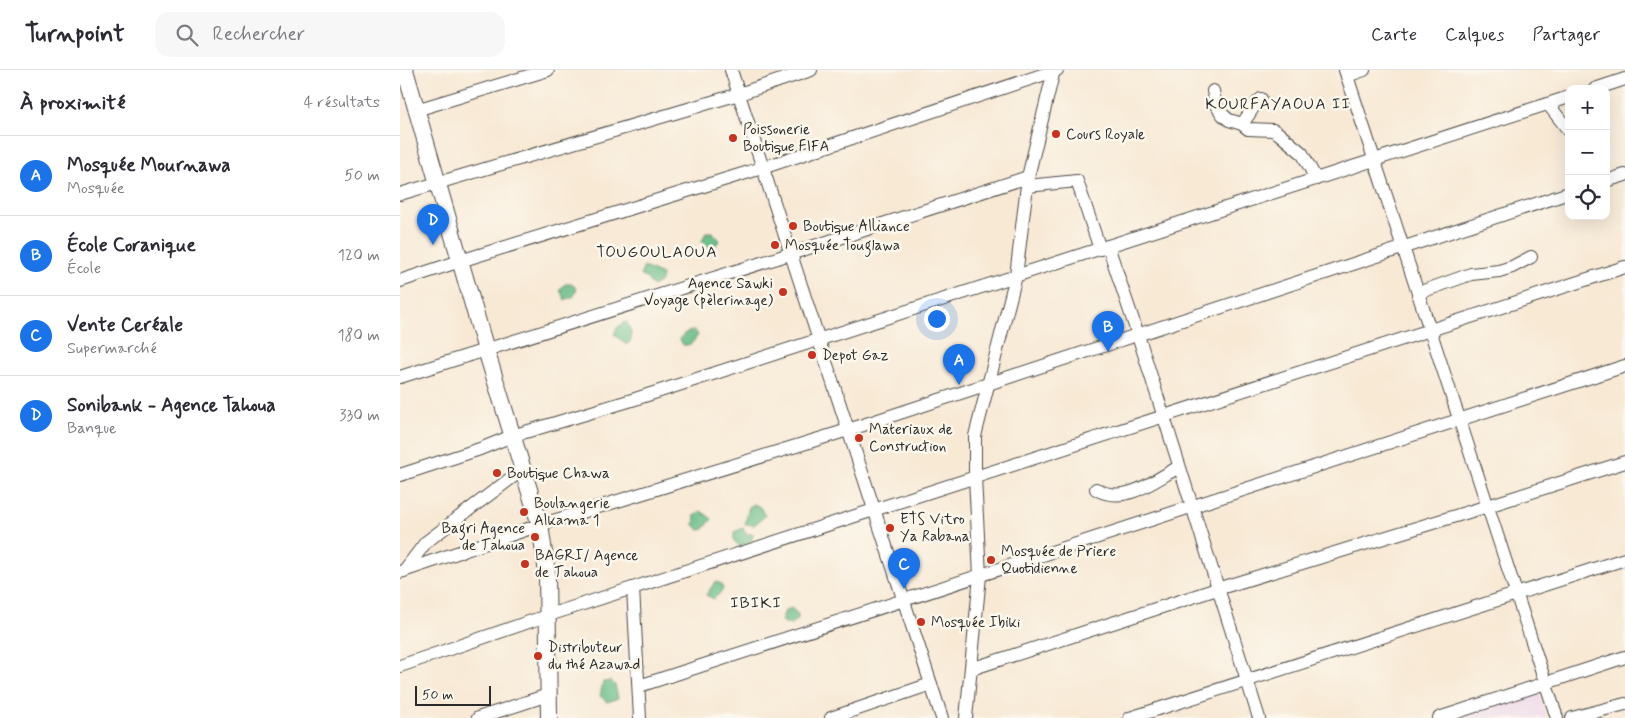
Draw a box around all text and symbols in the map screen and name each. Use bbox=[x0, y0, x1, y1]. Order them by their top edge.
search box bbox=[155, 12, 505, 57]
text: Turnpoint bbox=[25, 19, 125, 50]
icon: search bbox=[173, 21, 201, 49]
text: Rechercher bbox=[213, 22, 305, 47]
text: Carte bbox=[1371, 23, 1417, 47]
text: Calques bbox=[1445, 23, 1504, 47]
text: Partager bbox=[1532, 23, 1600, 47]
map controls bbox=[1565, 85, 1610, 220]
button: + bbox=[1565, 85, 1610, 130]
text: À proximité bbox=[20, 89, 126, 117]
text: 4 résultats bbox=[304, 92, 380, 113]
district label: KOURFAYAOUA II bbox=[1205, 94, 1351, 115]
place label: Poissonerie Boutique FIFA bbox=[743, 120, 829, 157]
place label: Cours Royale bbox=[1066, 125, 1145, 145]
marker: Cours Royale bbox=[1050, 128, 1062, 140]
button: − bbox=[1565, 130, 1610, 175]
marker: Poissonerie Boutique FIFA bbox=[727, 132, 739, 144]
text: Mosquée Mournawa bbox=[67, 153, 230, 178]
text: A bbox=[31, 165, 41, 186]
text: 50 m bbox=[344, 165, 380, 186]
button: locate bbox=[1565, 175, 1610, 220]
text: Mosquée bbox=[67, 178, 125, 199]
pin: D bbox=[417, 204, 449, 245]
place label: Boutique Alliance bbox=[803, 217, 910, 237]
marker: Boutique Alliance bbox=[787, 220, 799, 232]
text: École Coranique bbox=[67, 233, 196, 258]
place label: Mosquée Touglawa bbox=[785, 236, 900, 257]
marker: Mosquée Touglawa bbox=[769, 239, 781, 251]
district label: TOUGOULAOUA bbox=[596, 242, 718, 263]
text: B bbox=[31, 245, 41, 266]
text: 120 m bbox=[338, 245, 380, 266]
text: École bbox=[67, 258, 101, 279]
place label: Agence Sawki Voyage (pèlerinage) bbox=[644, 274, 774, 312]
marker: Agence Sawki Voyage (pèlerinage) bbox=[777, 286, 789, 298]
your location bbox=[924, 306, 950, 332]
pin: B bbox=[1092, 311, 1124, 352]
text: Vente Ceréale bbox=[67, 313, 183, 338]
text: C bbox=[30, 325, 42, 346]
text: 180 m bbox=[337, 325, 380, 346]
text: Supermarché bbox=[67, 338, 157, 359]
pin: A bbox=[943, 344, 975, 385]
place label: Depot Gaz bbox=[822, 346, 889, 366]
marker: Depot Gaz bbox=[806, 349, 818, 361]
text: Sonibank - Agence Tahoua bbox=[67, 393, 275, 418]
text: D bbox=[30, 405, 42, 426]
text: 330 m bbox=[339, 405, 380, 426]
text: Banque bbox=[67, 418, 117, 439]
place label: Materiaux de Construction bbox=[869, 420, 953, 457]
marker: Materiaux de Construction bbox=[853, 432, 865, 444]
place label: Boutique Chawa bbox=[507, 464, 610, 484]
marker: Boutique Chawa bbox=[491, 467, 503, 479]
place label: Boulangerie Alkama 1 bbox=[534, 494, 610, 531]
marker: Boulangerie Alkama 1 bbox=[518, 506, 530, 518]
place label: ETS Vitro Ya Rabana bbox=[900, 510, 970, 547]
place label: Bagri Agence de Tahoua bbox=[441, 519, 525, 556]
marker: ETS Vitro Ya Rabana bbox=[884, 522, 896, 534]
marker: Bagri Agence de Tahoua bbox=[529, 531, 541, 543]
place label: Mosquée de Priere Quotidienne bbox=[1001, 542, 1117, 579]
place label: BAGRI/ Agence de Tahoua bbox=[535, 546, 638, 583]
pin: C bbox=[888, 548, 920, 589]
marker: Mosquée de Priere Quotidienne bbox=[985, 554, 997, 566]
marker: BAGRI/ Agence de Tahoua bbox=[519, 558, 531, 570]
district label: IBIKI bbox=[730, 593, 782, 614]
place label: Mosquée Ibiki bbox=[931, 613, 1020, 633]
marker: Mosquée Ibiki bbox=[915, 616, 927, 628]
place label: Distributeur du thé Azawad bbox=[548, 638, 640, 675]
marker: Distributeur du thé Azawad bbox=[532, 650, 544, 662]
scale bar bbox=[415, 683, 491, 706]
text: 50 m bbox=[422, 686, 453, 704]

